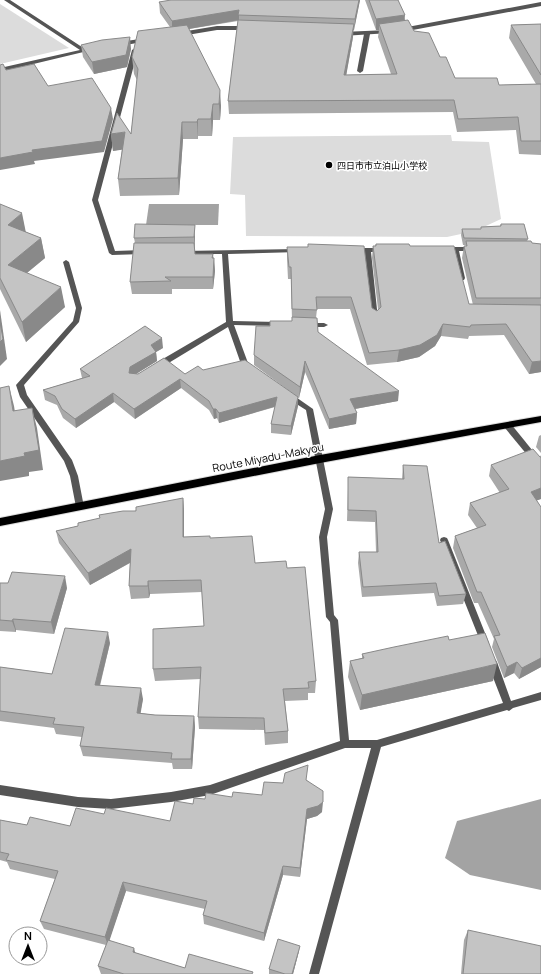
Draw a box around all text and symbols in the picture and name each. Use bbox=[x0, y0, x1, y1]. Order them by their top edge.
place label: 四日市市立泊山小学校 bbox=[337, 159, 427, 172]
marker: 四日市市立泊山小学校 bbox=[324, 160, 334, 170]
street label: Route Miyadu-Makyou bbox=[211, 439, 325, 475]
north arrow bbox=[8, 926, 48, 966]
text: N bbox=[24, 928, 32, 943]

